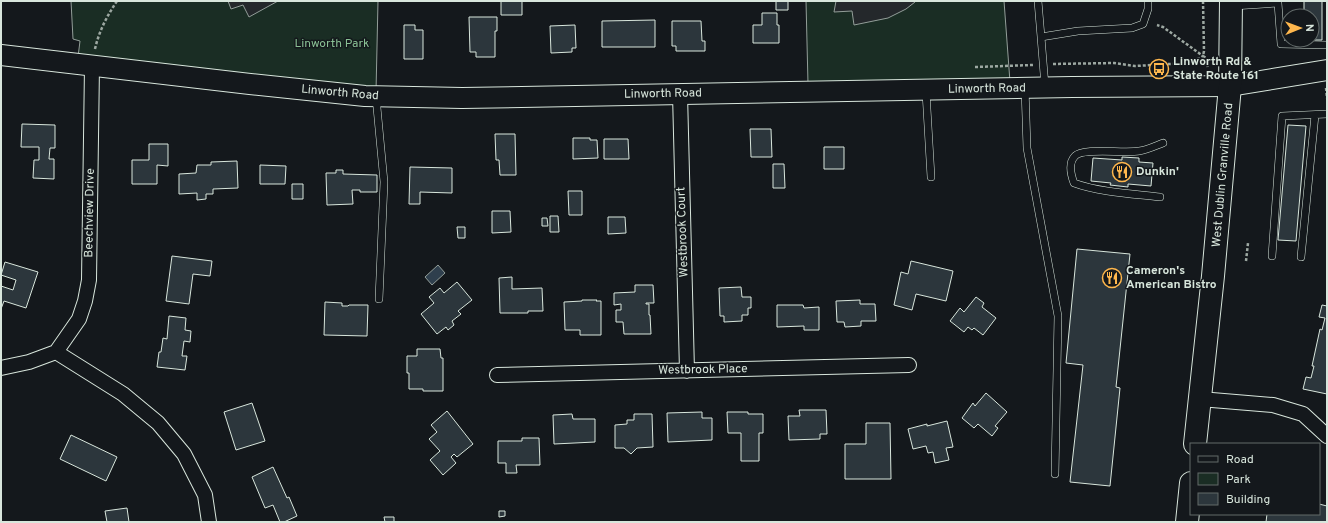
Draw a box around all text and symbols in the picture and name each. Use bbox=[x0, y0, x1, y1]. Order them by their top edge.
north arrow bbox=[1280, 8, 1320, 48]
text: N bbox=[1302, 24, 1316, 32]
park label: Linworth Park bbox=[295, 36, 369, 52]
place label: Linworth Rd & State Route 161 bbox=[1173, 54, 1259, 84]
bus stop icon: Linworth Rd & State Route 161 bbox=[1148, 58, 1170, 80]
street label: Linworth Road bbox=[948, 80, 1026, 98]
street label: Linworth Road bbox=[300, 82, 380, 104]
street label: Linworth Road bbox=[624, 85, 702, 103]
street label: West Dublin Granville Road bbox=[1209, 102, 1237, 248]
restaurant icon: Dunkin' bbox=[1111, 161, 1133, 183]
place label: Dunkin' bbox=[1136, 164, 1179, 180]
street label: Beechview Drive bbox=[81, 168, 99, 258]
street label: Westbrook Court bbox=[673, 186, 693, 278]
place label: Cameron's American Bistro bbox=[1126, 263, 1217, 293]
restaurant icon: Cameron's American Bistro bbox=[1101, 267, 1123, 289]
street label: Westbrook Place bbox=[658, 361, 748, 379]
legend bbox=[1190, 443, 1320, 515]
text: Road bbox=[1226, 452, 1254, 468]
text: Park bbox=[1226, 472, 1251, 488]
text: Building bbox=[1226, 492, 1270, 508]

